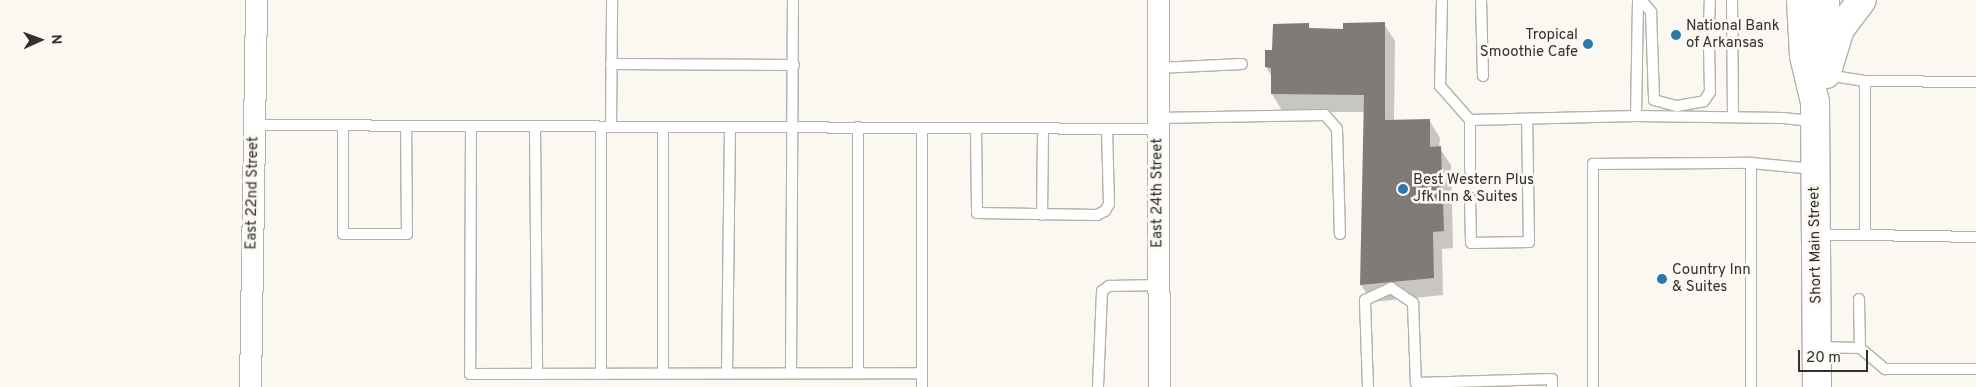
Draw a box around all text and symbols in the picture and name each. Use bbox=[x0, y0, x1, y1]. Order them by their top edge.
north arrow bbox=[15, 15, 65, 65]
place label: National Bank of Arkansas bbox=[1686, 17, 1780, 52]
place label: Tropical Smoothie Cafe bbox=[1480, 26, 1578, 61]
marker: National Bank of Arkansas bbox=[1670, 29, 1682, 41]
text: N bbox=[47, 34, 64, 45]
marker: Tropical Smoothie Cafe bbox=[1582, 38, 1594, 50]
street label: East 22nd Street bbox=[243, 136, 263, 250]
street label: East 24th Street bbox=[1149, 138, 1167, 248]
place label: Best Western Plus Jfk Inn & Suites bbox=[1413, 171, 1534, 206]
marker: Best Western Plus Jfk Inn & Suites bbox=[1397, 183, 1409, 195]
street label: Short Main Street bbox=[1806, 186, 1826, 304]
place label: Country Inn & Suites bbox=[1672, 261, 1751, 296]
marker: Country Inn & Suites bbox=[1656, 273, 1668, 285]
scale bar bbox=[1801, 340, 1871, 372]
text: 20 m bbox=[1806, 349, 1841, 368]

